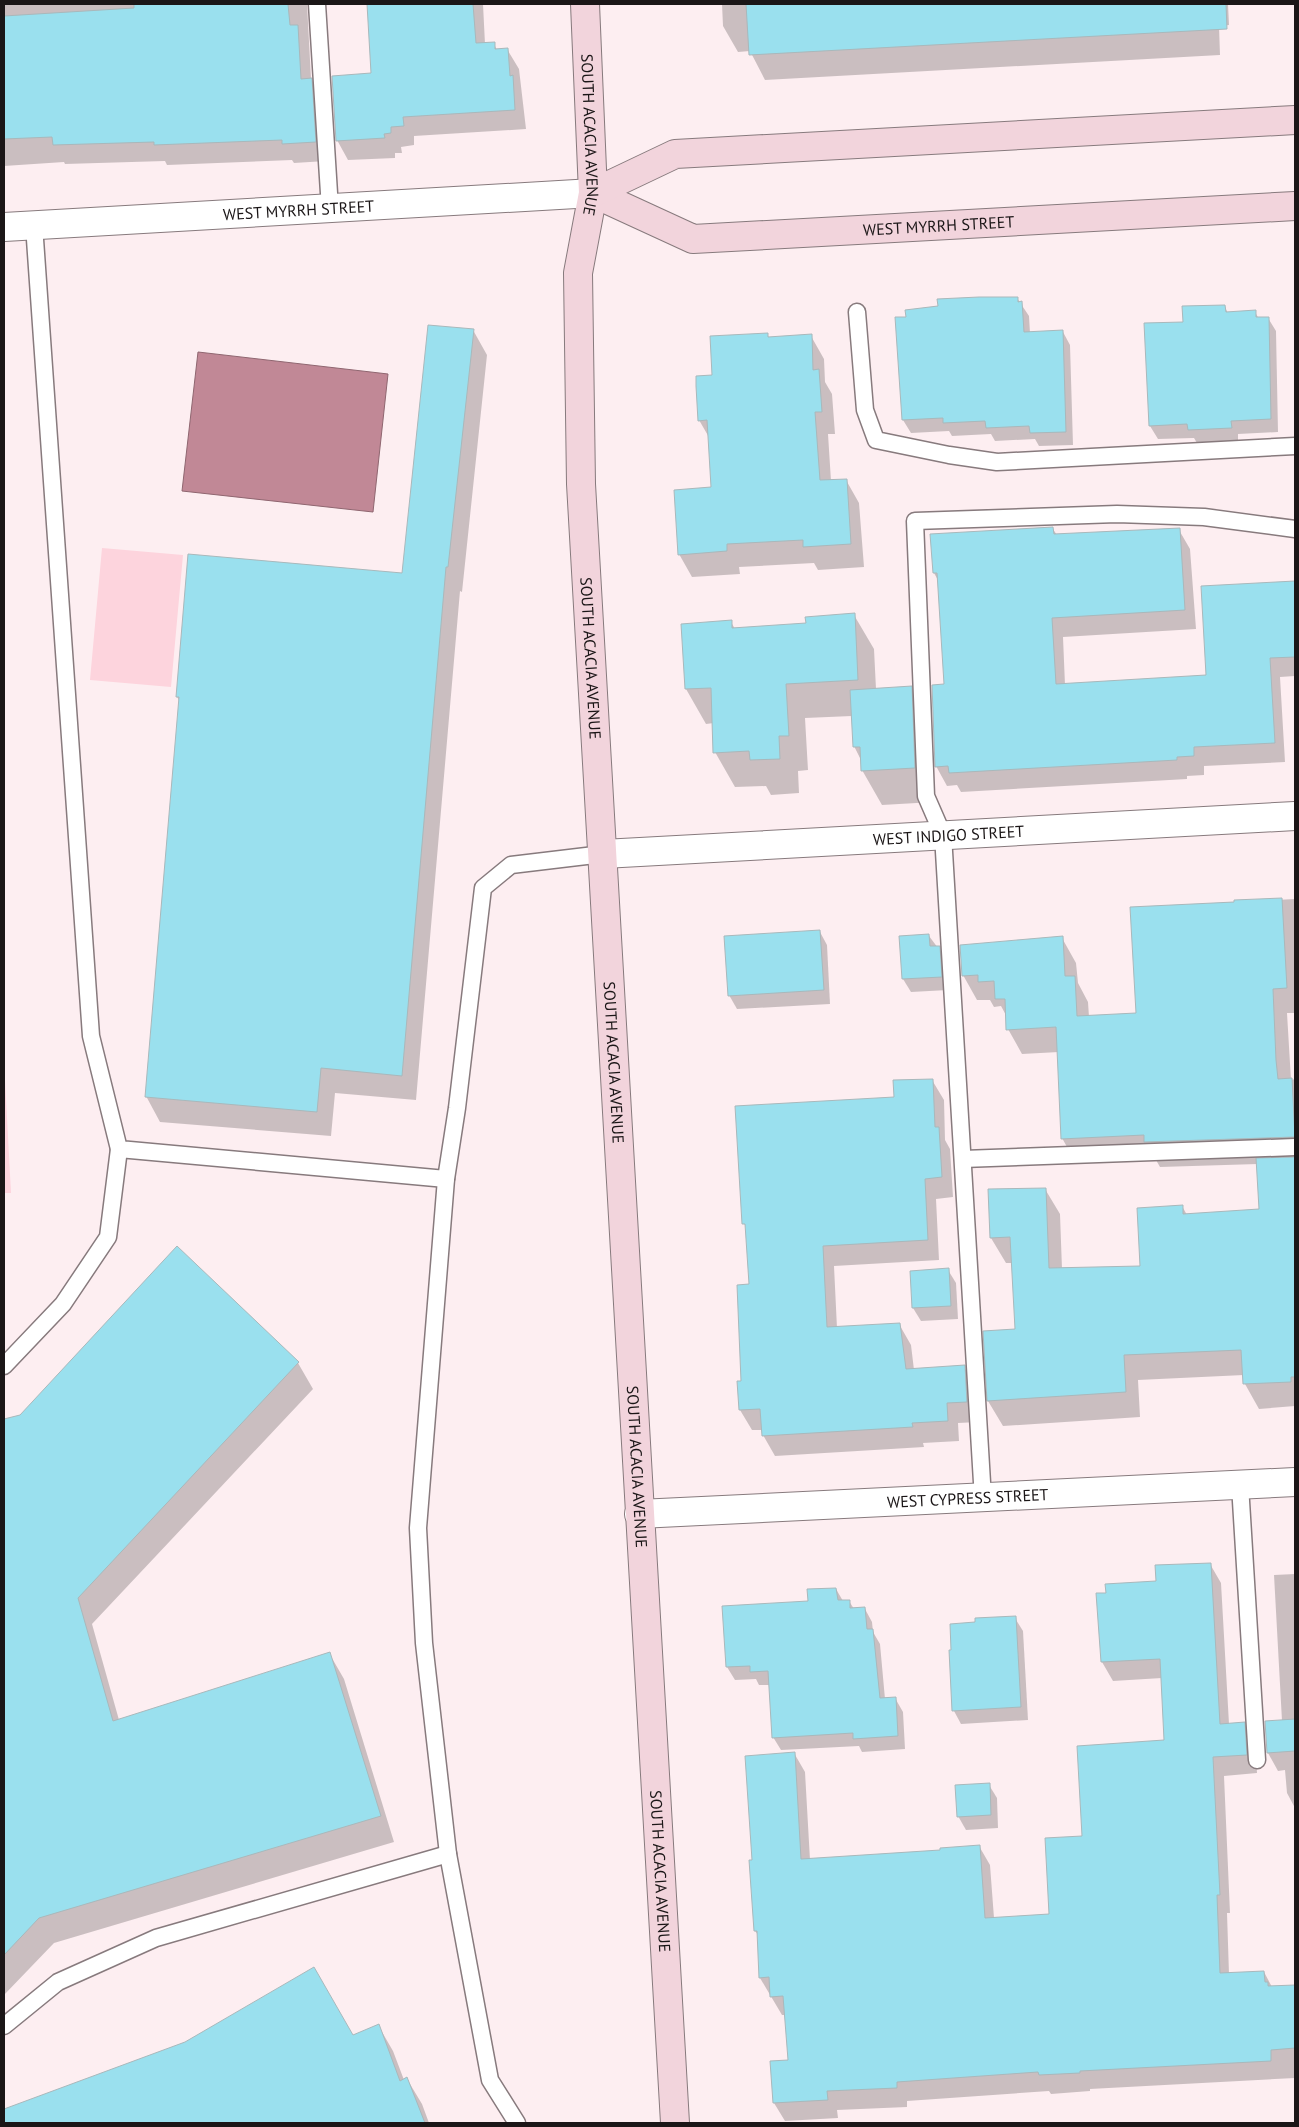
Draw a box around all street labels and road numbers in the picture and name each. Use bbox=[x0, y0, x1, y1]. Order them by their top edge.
street label: SOUTH ACACIA AVENUE bbox=[577, 53, 603, 217]
street label: WEST MYRRH STREET bbox=[222, 196, 375, 224]
street label: WEST MYRRH STREET bbox=[862, 211, 1015, 240]
street label: SOUTH ACACIA AVENUE bbox=[576, 577, 606, 740]
street label: WEST INDIGO STREET bbox=[872, 821, 1025, 849]
street label: SOUTH ACACIA AVENUE bbox=[600, 981, 629, 1144]
street label: SOUTH ACACIA AVENUE bbox=[623, 1385, 652, 1548]
street label: WEST CYPRESS STREET bbox=[886, 1484, 1049, 1512]
street label: SOUTH ACACIA AVENUE bbox=[646, 1790, 675, 1953]

